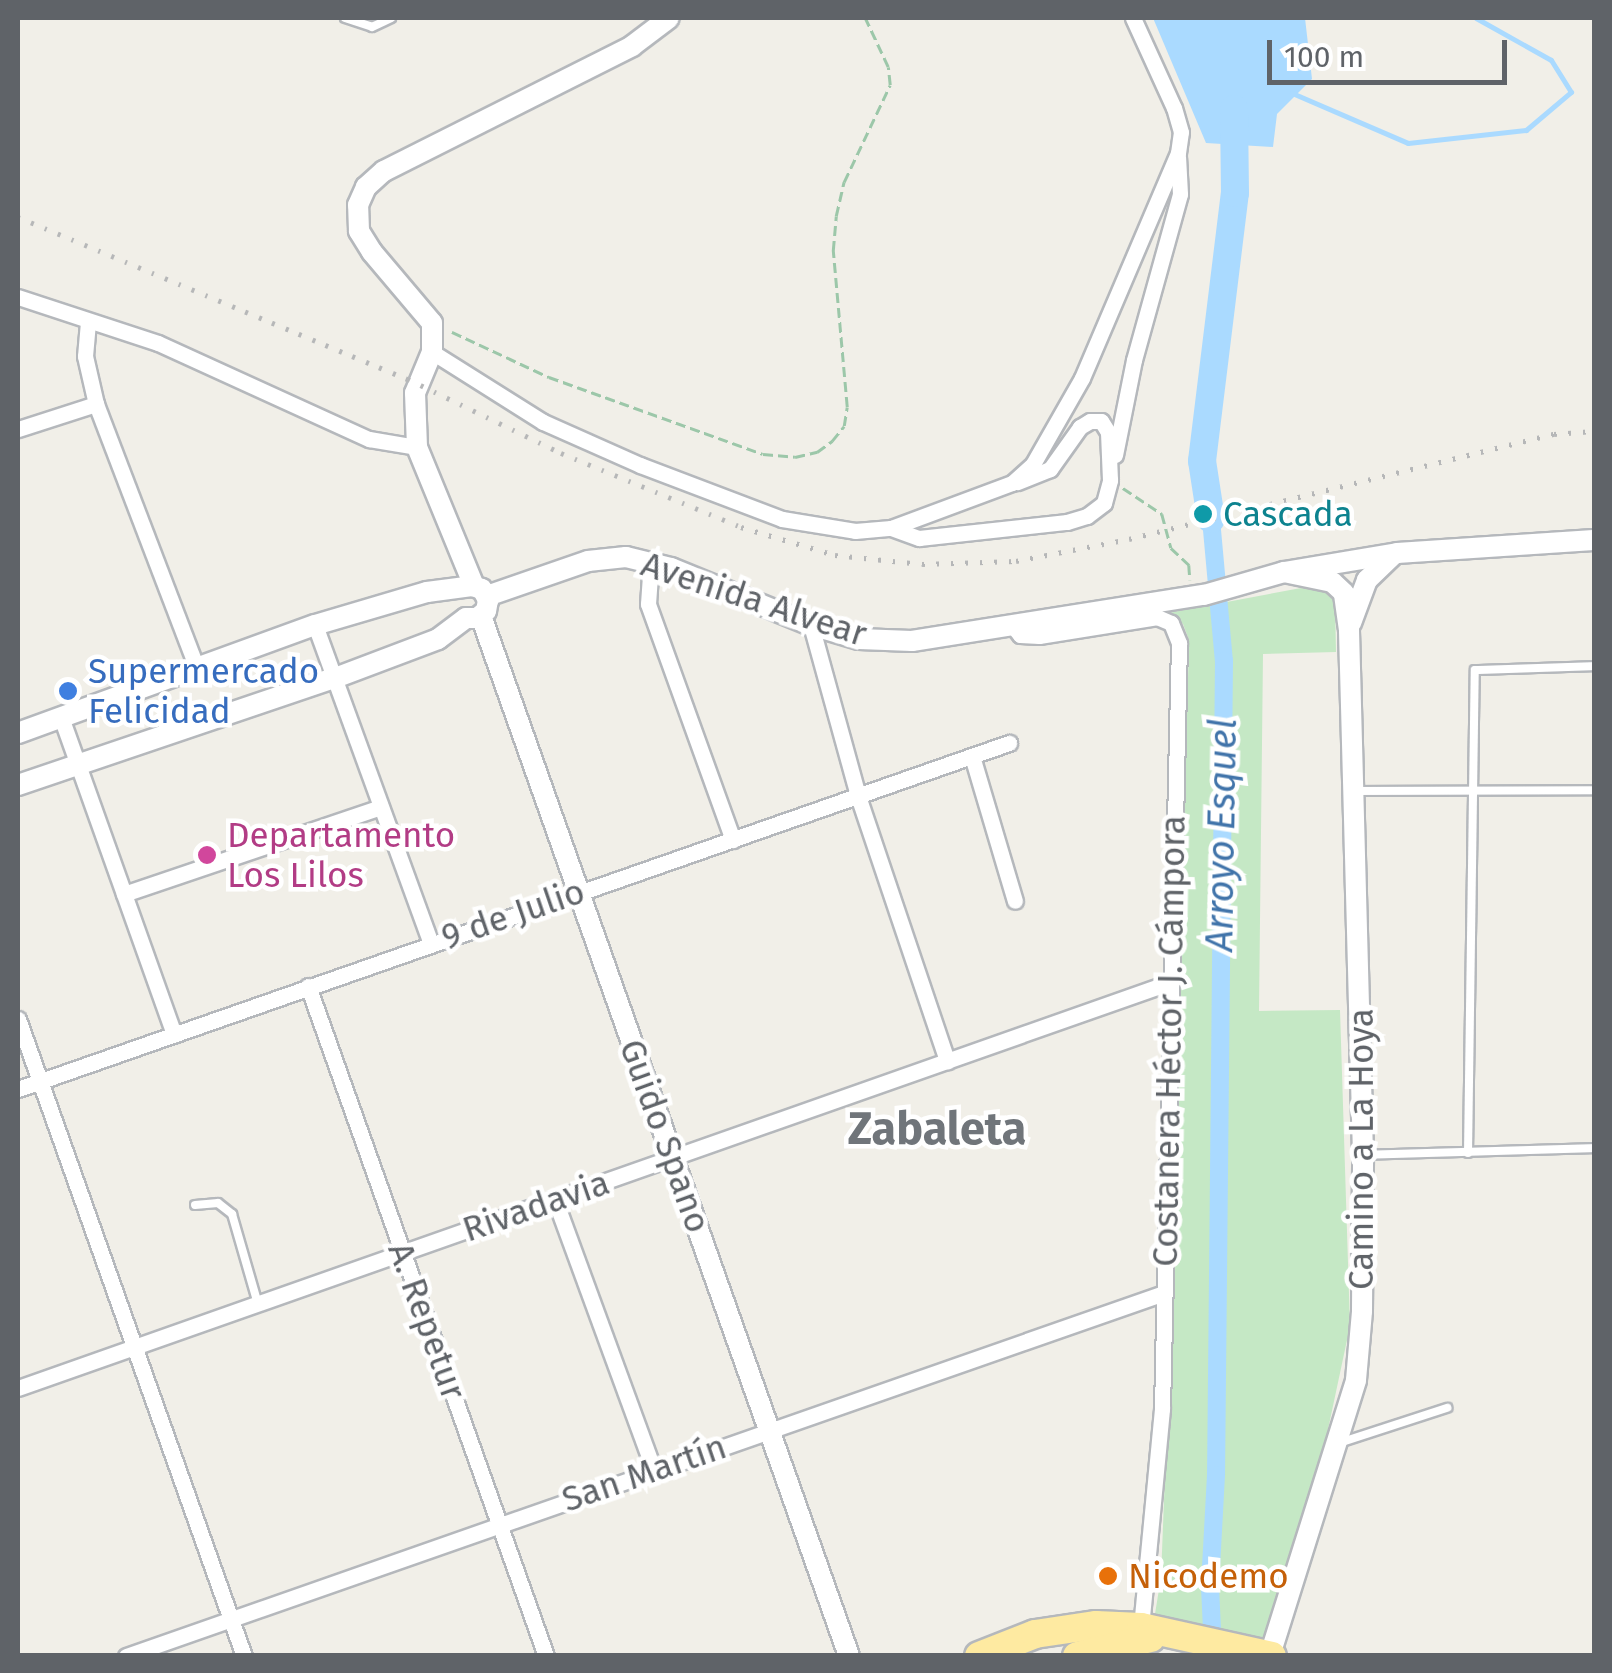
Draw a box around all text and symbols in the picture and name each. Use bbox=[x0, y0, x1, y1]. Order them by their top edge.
scale bar bbox=[1272, 20, 1512, 82]
text: 100 m bbox=[1284, 39, 1364, 75]
place label: Cascada bbox=[1223, 493, 1353, 535]
marker: Cascada bbox=[1192, 503, 1214, 525]
street label: Avenida Alvear bbox=[636, 543, 872, 655]
place label: Supermercado Felicidad bbox=[88, 650, 319, 732]
marker: Supermercado Felicidad bbox=[57, 680, 79, 702]
water label: Arroyo Esquel bbox=[1197, 718, 1247, 952]
place label: Departamento Los Lilos bbox=[227, 814, 455, 896]
street label: Costanera Héctor J. Cámpora bbox=[1144, 815, 1194, 1267]
marker: Departamento Los Lilos bbox=[196, 844, 218, 866]
street label: 9 de Julio bbox=[436, 870, 590, 958]
street label: Camino a La Hoya bbox=[1340, 1008, 1382, 1290]
street label: Guido Spano bbox=[611, 1034, 719, 1238]
district label: Zabaleta bbox=[848, 1103, 1026, 1157]
street label: Rivadavia bbox=[457, 1161, 615, 1251]
street label: A. Repetur bbox=[379, 1237, 475, 1405]
street label: San Martín bbox=[556, 1425, 732, 1521]
place label: Nicodemo bbox=[1128, 1555, 1289, 1597]
marker: Nicodemo bbox=[1097, 1565, 1119, 1587]

